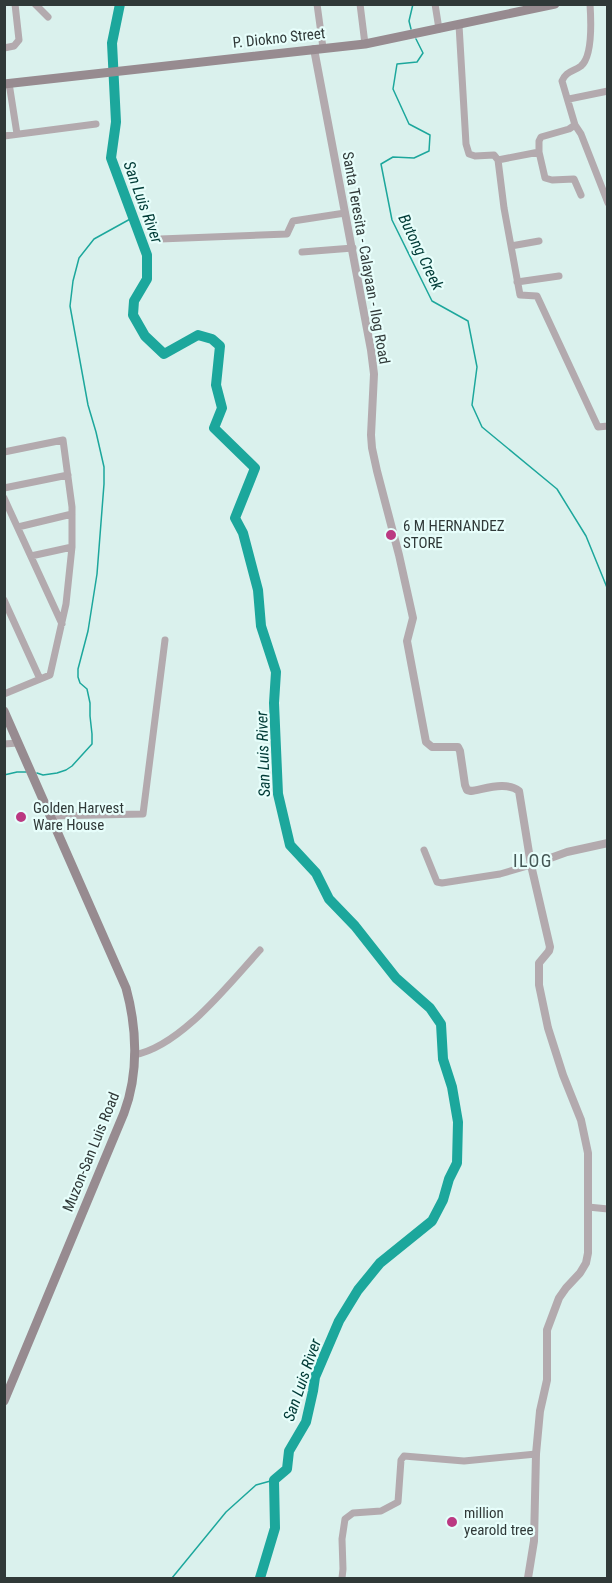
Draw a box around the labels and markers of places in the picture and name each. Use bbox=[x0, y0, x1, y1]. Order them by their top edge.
place label: 6 M HERNANDEZ STORE bbox=[403, 517, 505, 552]
marker: 6 M HERNANDEZ STORE bbox=[384, 528, 398, 542]
place label: Golden Harvest Ware House bbox=[33, 799, 124, 834]
marker: Golden Harvest Ware House bbox=[14, 810, 28, 824]
place label: million yearold tree bbox=[464, 1504, 534, 1539]
marker: million yearold tree bbox=[445, 1515, 459, 1529]

